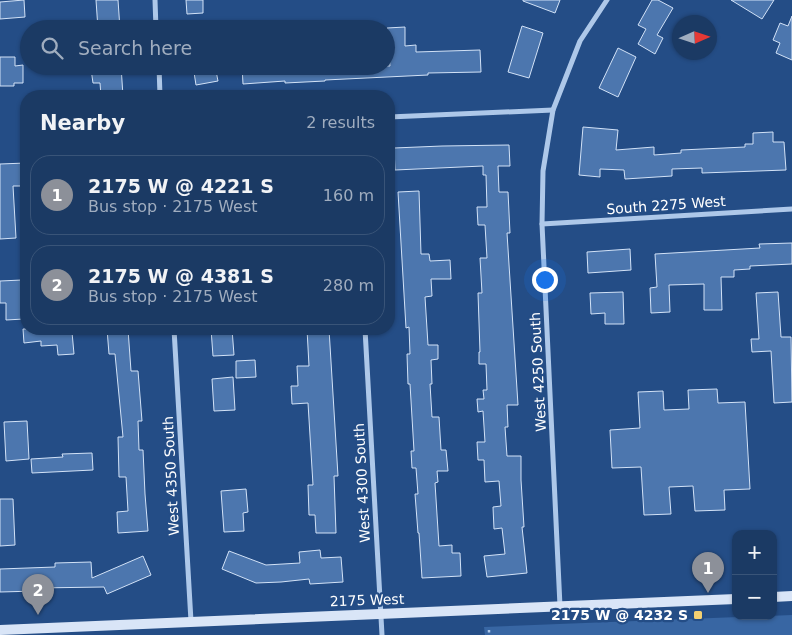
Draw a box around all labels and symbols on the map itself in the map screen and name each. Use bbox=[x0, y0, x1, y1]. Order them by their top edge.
north arrow bbox=[672, 15, 717, 60]
street label: South 2275 West bbox=[606, 193, 727, 217]
your location bbox=[532, 267, 558, 293]
street label: West 4250 South bbox=[527, 312, 549, 432]
street label: West 4350 South bbox=[160, 416, 182, 536]
street label: West 4300 South bbox=[351, 423, 373, 543]
pin: 1 bbox=[692, 552, 724, 593]
pin: 2 bbox=[22, 574, 54, 615]
street label: 2175 West bbox=[329, 591, 405, 609]
place label: 2175 W @ 4232 S bbox=[551, 607, 688, 623]
marker: 2175 W @ 4232 S bbox=[692, 609, 704, 621]

